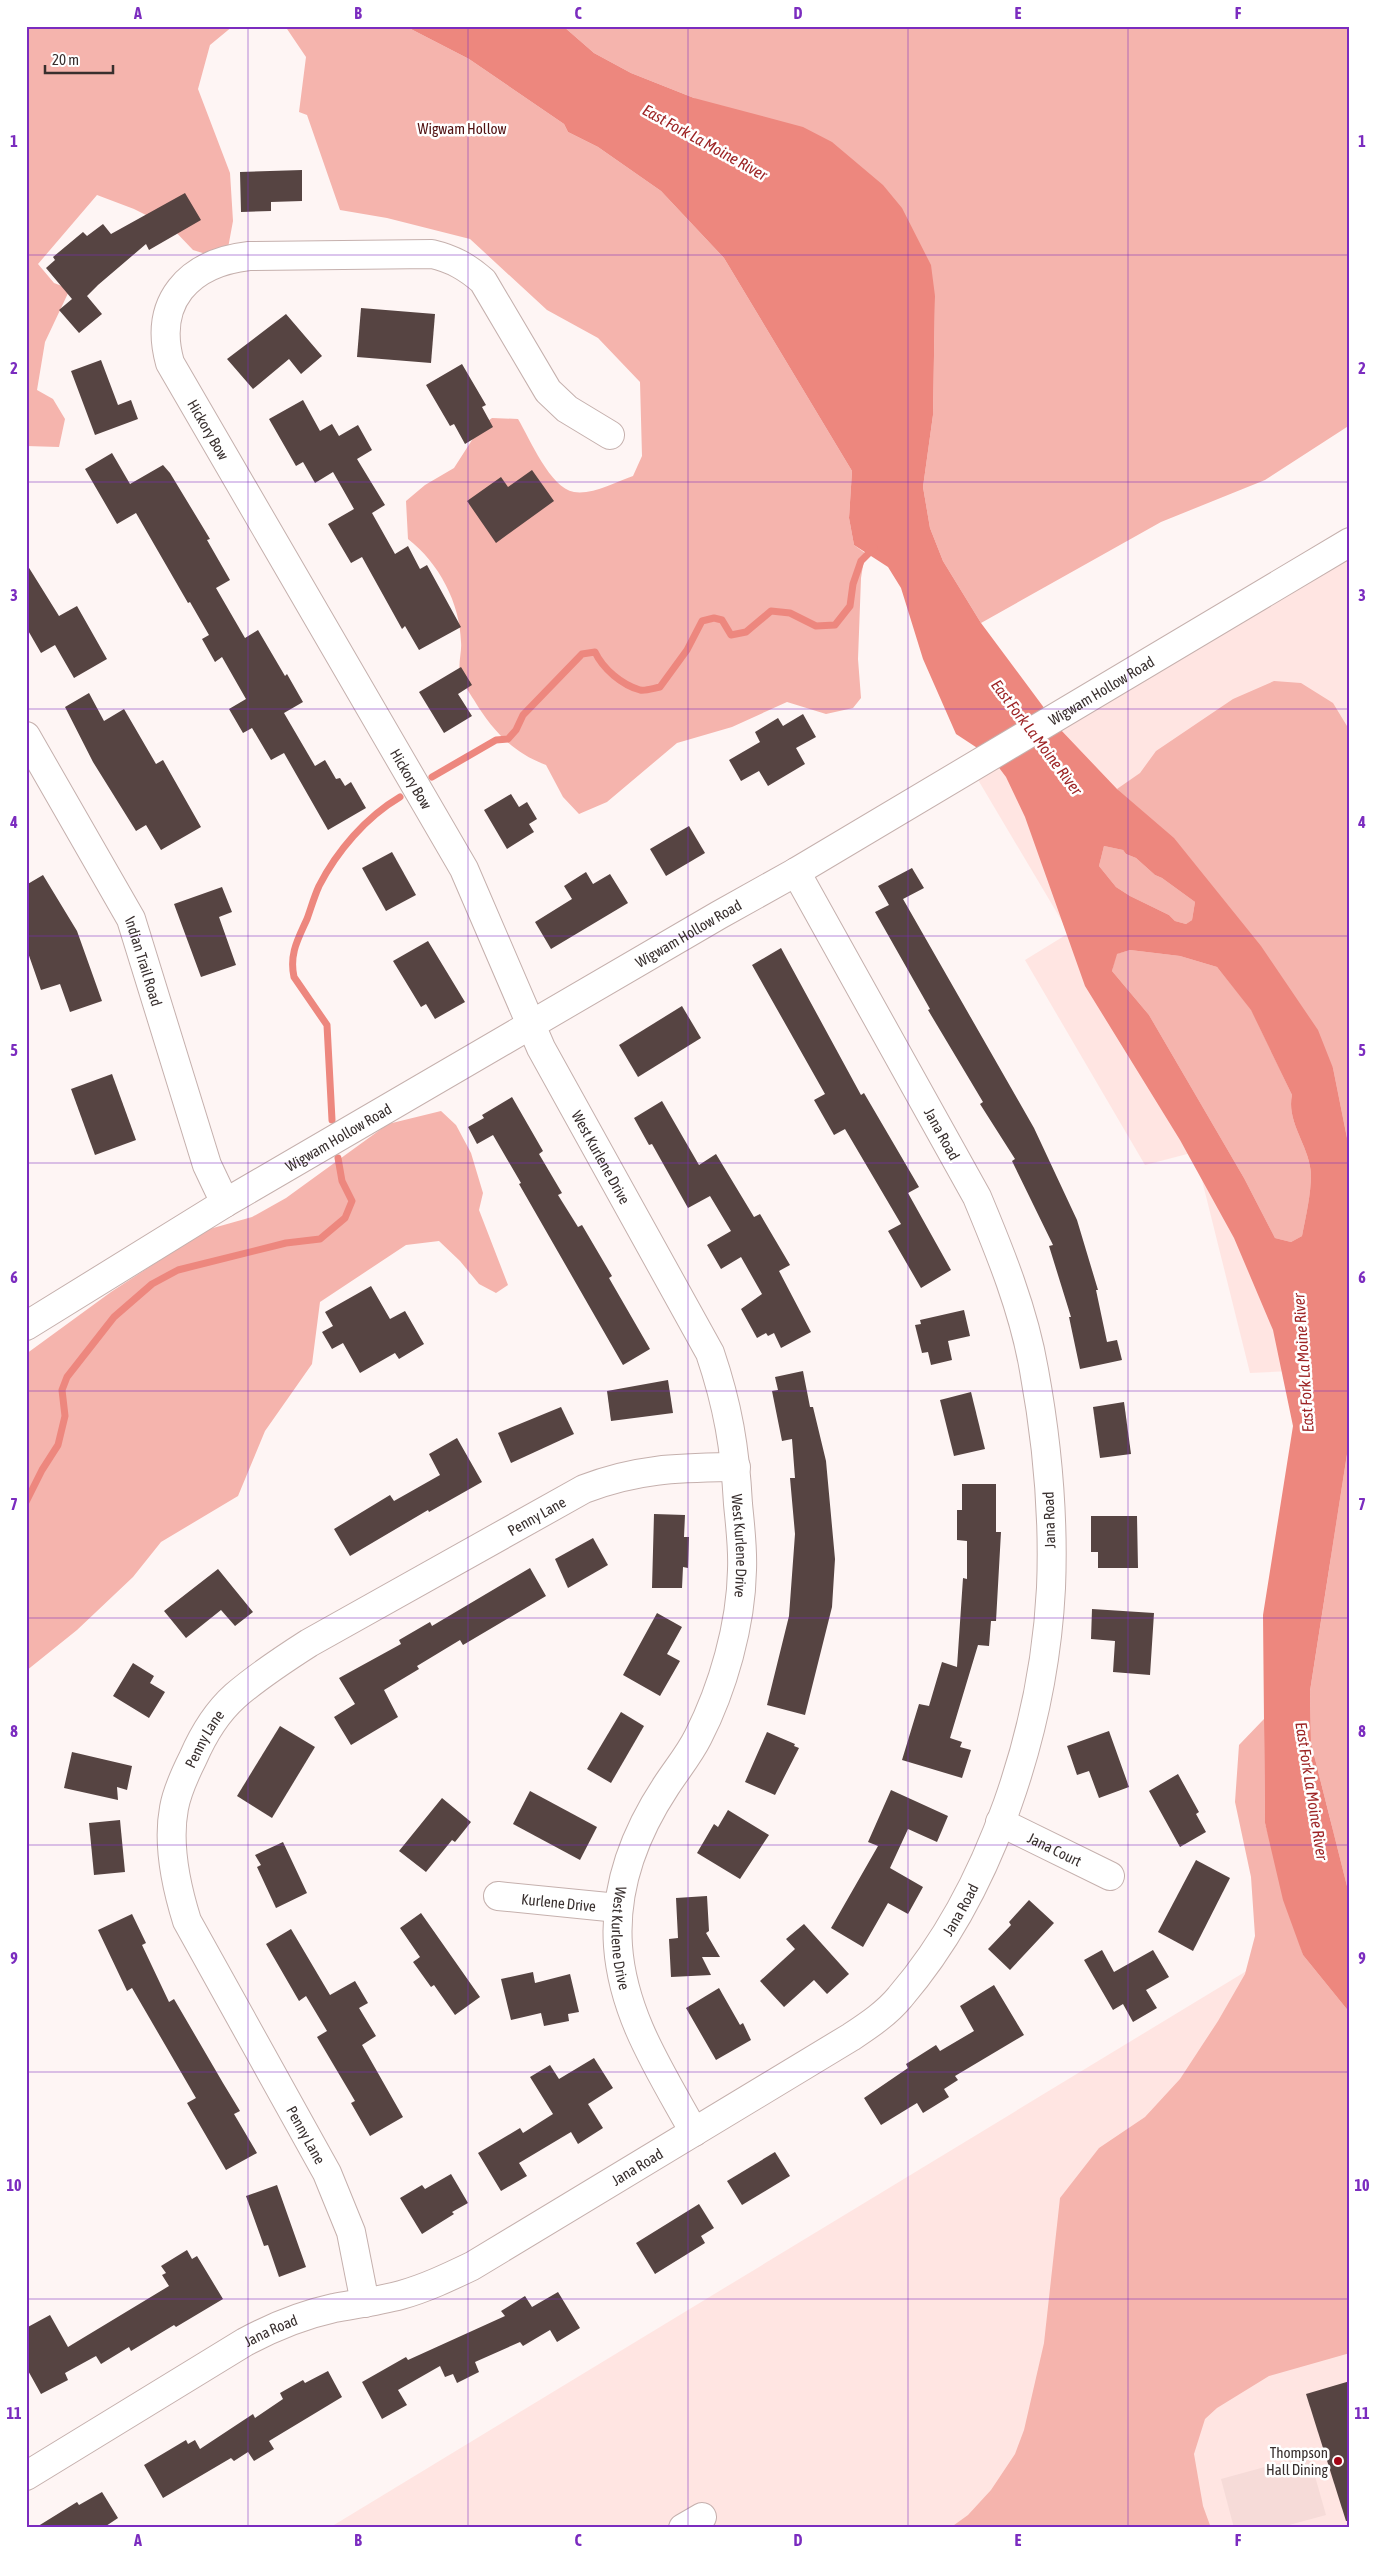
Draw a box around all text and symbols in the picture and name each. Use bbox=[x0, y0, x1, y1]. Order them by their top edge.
text: A bbox=[133, 4, 142, 22]
text: B bbox=[354, 4, 362, 22]
text: C bbox=[574, 4, 582, 22]
text: D bbox=[794, 4, 803, 22]
text: E bbox=[1015, 4, 1022, 22]
text: F bbox=[1235, 4, 1242, 22]
scale bar bbox=[45, 42, 112, 74]
text: 20 m bbox=[52, 51, 79, 68]
water label: East Fork La Moine River bbox=[640, 100, 771, 184]
park label: Wigwam Hollow bbox=[418, 120, 506, 137]
text: 1 bbox=[10, 132, 18, 150]
text: 1 bbox=[1358, 132, 1366, 150]
text: 2 bbox=[10, 359, 18, 377]
text: 2 bbox=[1358, 359, 1366, 377]
street label: Hickory Bow bbox=[184, 396, 233, 463]
text: 3 bbox=[10, 586, 18, 604]
text: 3 bbox=[1358, 586, 1366, 604]
street label: Wigwam Hollow Road bbox=[1045, 652, 1157, 728]
water label: East Fork La Moine River bbox=[988, 676, 1087, 799]
street label: Hickory Bow bbox=[387, 746, 436, 812]
text: 4 bbox=[9, 813, 18, 831]
text: 4 bbox=[1357, 813, 1366, 831]
street label: Wigwam Hollow Road bbox=[632, 896, 744, 970]
street label: Indian Trail Road bbox=[122, 913, 166, 1008]
text: 5 bbox=[10, 1041, 18, 1059]
text: 5 bbox=[1358, 1041, 1366, 1059]
street label: Wigwam Hollow Road bbox=[282, 1100, 394, 1174]
street label: Jana Road bbox=[921, 1105, 963, 1163]
street label: West Kurlene Drive bbox=[569, 1108, 634, 1207]
text: 6 bbox=[10, 1268, 18, 1286]
text: 6 bbox=[1358, 1268, 1366, 1286]
water label: East Fork La Moine River bbox=[1289, 1292, 1317, 1433]
street label: Jana Road bbox=[1040, 1491, 1058, 1549]
street label: Penny Lane bbox=[504, 1493, 569, 1539]
street label: West Kurlene Drive bbox=[729, 1493, 751, 1599]
text: 7 bbox=[10, 1495, 18, 1513]
text: 7 bbox=[1358, 1495, 1366, 1513]
street label: Penny Lane bbox=[181, 1706, 227, 1770]
water label: East Fork La Moine River bbox=[1292, 1721, 1332, 1862]
text: 8 bbox=[10, 1722, 18, 1740]
text: 8 bbox=[1358, 1722, 1366, 1740]
street label: Jana Court bbox=[1025, 1829, 1084, 1869]
street label: Jana Road bbox=[939, 1881, 981, 1939]
street label: West Kurlene Drive bbox=[609, 1885, 634, 1992]
street label: Kurlene Drive bbox=[521, 1890, 597, 1914]
text: 9 bbox=[10, 1949, 18, 1967]
text: 9 bbox=[1358, 1949, 1366, 1967]
street label: Penny Lane bbox=[283, 2103, 329, 2167]
street label: Jana Road bbox=[608, 2144, 666, 2188]
text: 10 bbox=[6, 2176, 22, 2194]
text: 10 bbox=[1354, 2176, 1370, 2194]
street label: Jana Road bbox=[241, 2311, 300, 2350]
text: 11 bbox=[6, 2404, 22, 2422]
text: 11 bbox=[1354, 2404, 1370, 2422]
place label: Thompson Hall Dining bbox=[1266, 2444, 1329, 2478]
marker: Thompson Hall Dining bbox=[1332, 2455, 1344, 2467]
text: A bbox=[133, 2531, 142, 2549]
text: B bbox=[354, 2531, 362, 2549]
text: C bbox=[574, 2531, 582, 2549]
text: D bbox=[794, 2531, 803, 2549]
text: E bbox=[1015, 2531, 1022, 2549]
text: F bbox=[1235, 2531, 1242, 2549]

